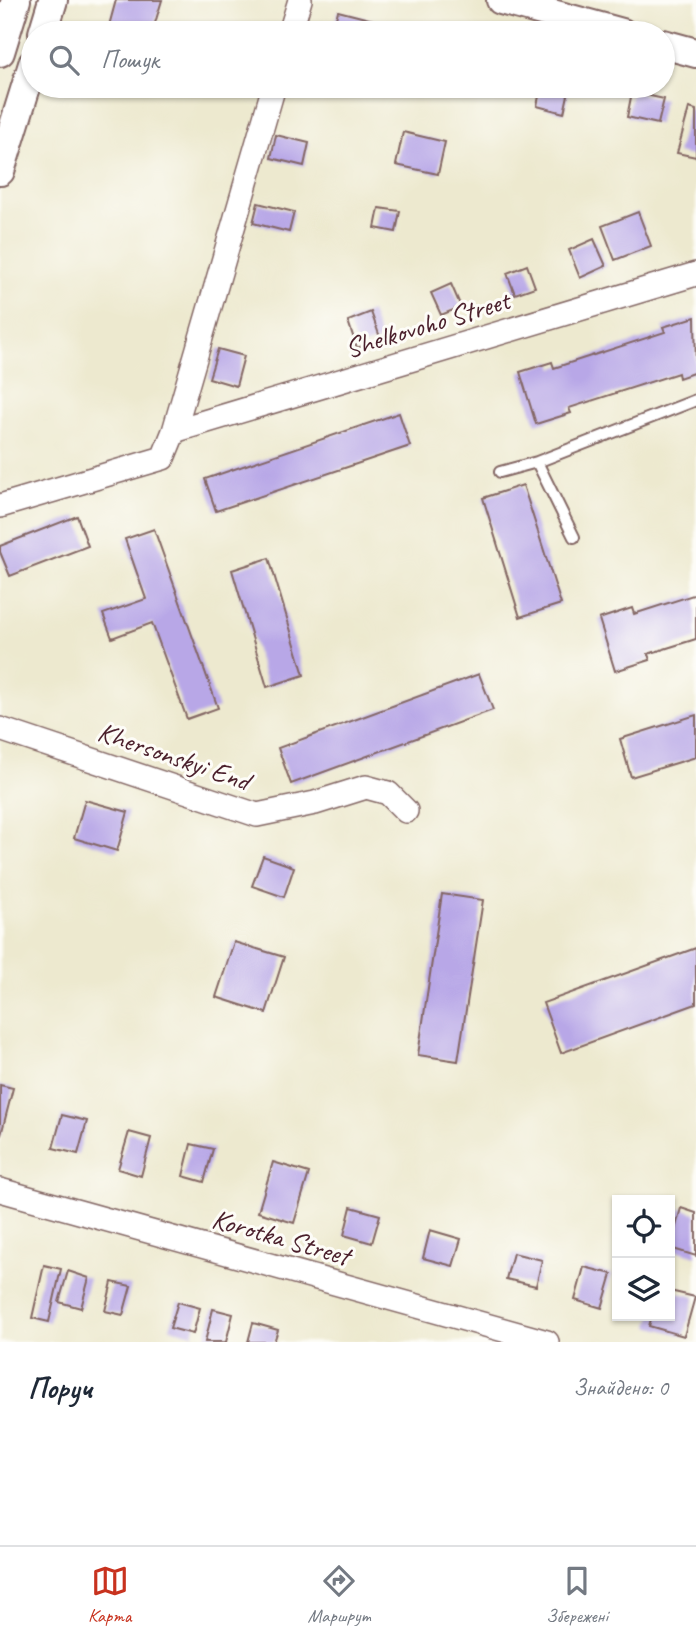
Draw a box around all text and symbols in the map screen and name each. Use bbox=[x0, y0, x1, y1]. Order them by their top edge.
search box bbox=[21, 21, 675, 98]
icon: search bbox=[45, 41, 83, 79]
text: Пошук bbox=[101, 43, 159, 76]
street label: Shelkovoho Street bbox=[341, 282, 516, 366]
street label: Khersonskyi End bbox=[94, 714, 258, 800]
map controls bbox=[612, 1195, 675, 1321]
button: locate bbox=[612, 1195, 675, 1258]
street label: Korotka Street bbox=[208, 1201, 357, 1274]
button: layers bbox=[612, 1258, 675, 1321]
text: Поруч bbox=[28, 1369, 92, 1407]
text: Знайдено: 0 bbox=[573, 1373, 668, 1402]
tab: Карта bbox=[88, 1562, 131, 1628]
tab: Маршрут bbox=[307, 1562, 370, 1628]
tab: Збережені bbox=[546, 1562, 608, 1628]

